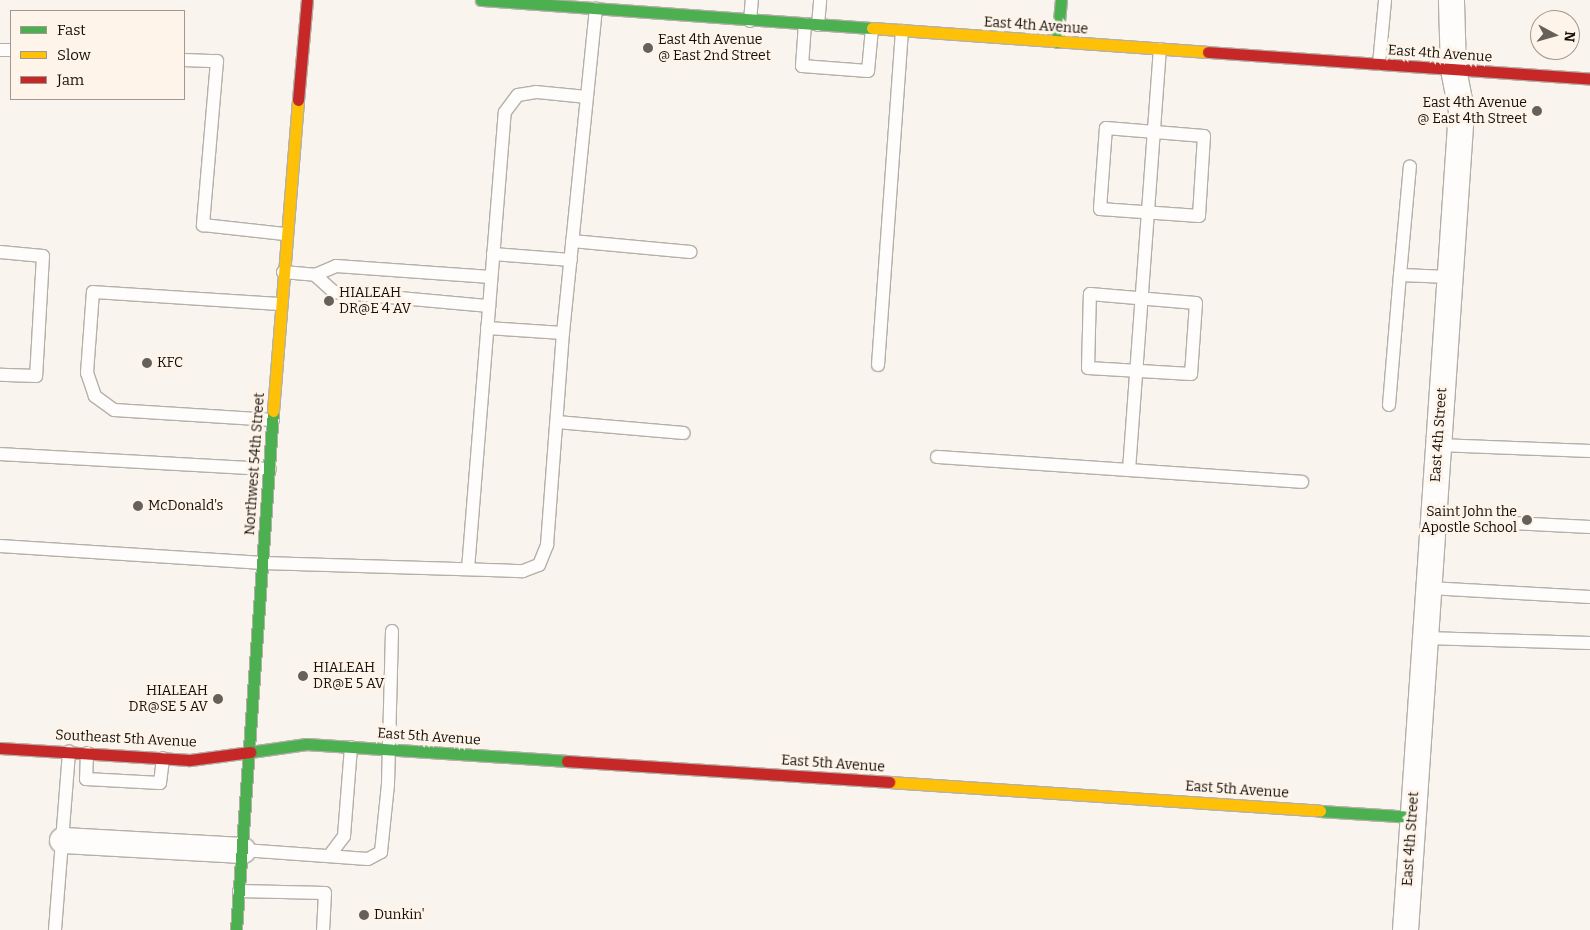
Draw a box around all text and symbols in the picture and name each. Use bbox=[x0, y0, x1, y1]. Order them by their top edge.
legend bbox=[10, 10, 185, 100]
north arrow bbox=[1530, 10, 1580, 60]
street label: East 4th Avenue bbox=[983, 14, 1089, 38]
text: Fast bbox=[57, 21, 86, 39]
text: N bbox=[1560, 30, 1578, 43]
place label: East 4th Avenue @ East 2nd Street bbox=[658, 32, 771, 64]
marker: East 4th Avenue @ East 2nd Street bbox=[642, 42, 654, 54]
street label: East 4th Avenue bbox=[1387, 42, 1493, 66]
text: Slow bbox=[57, 46, 91, 64]
text: Jam bbox=[57, 71, 84, 89]
place label: East 4th Avenue @ East 4th Street bbox=[1417, 95, 1527, 128]
marker: East 4th Avenue @ East 4th Street bbox=[1531, 105, 1543, 117]
place label: HIALEAH DR@E 4 AV bbox=[339, 285, 411, 318]
marker: HIALEAH DR@E 4 AV bbox=[323, 295, 335, 307]
place label: KFC bbox=[157, 355, 183, 371]
marker: KFC bbox=[141, 357, 153, 369]
street label: East 4th Street bbox=[1427, 387, 1451, 483]
street label: Northwest 54th Street bbox=[242, 392, 268, 536]
place label: McDonald's bbox=[148, 498, 223, 514]
marker: McDonald's bbox=[132, 500, 144, 512]
place label: Saint John the Apostle School bbox=[1421, 504, 1517, 536]
marker: Saint John the Apostle School bbox=[1521, 514, 1533, 526]
place label: HIALEAH DR@E 5 AV bbox=[313, 660, 384, 692]
marker: HIALEAH DR@E 5 AV bbox=[297, 670, 309, 682]
place label: HIALEAH DR@SE 5 AV bbox=[129, 683, 208, 716]
marker: HIALEAH DR@SE 5 AV bbox=[212, 693, 224, 705]
street label: East 5th Avenue bbox=[377, 725, 481, 749]
street label: Southeast 5th Avenue bbox=[55, 727, 197, 751]
street label: East 5th Avenue bbox=[781, 752, 885, 776]
street label: East 5th Avenue bbox=[1185, 778, 1289, 802]
street label: East 4th Street bbox=[1399, 791, 1423, 887]
place label: Dunkin' bbox=[374, 907, 425, 923]
marker: Dunkin' bbox=[358, 909, 370, 921]

